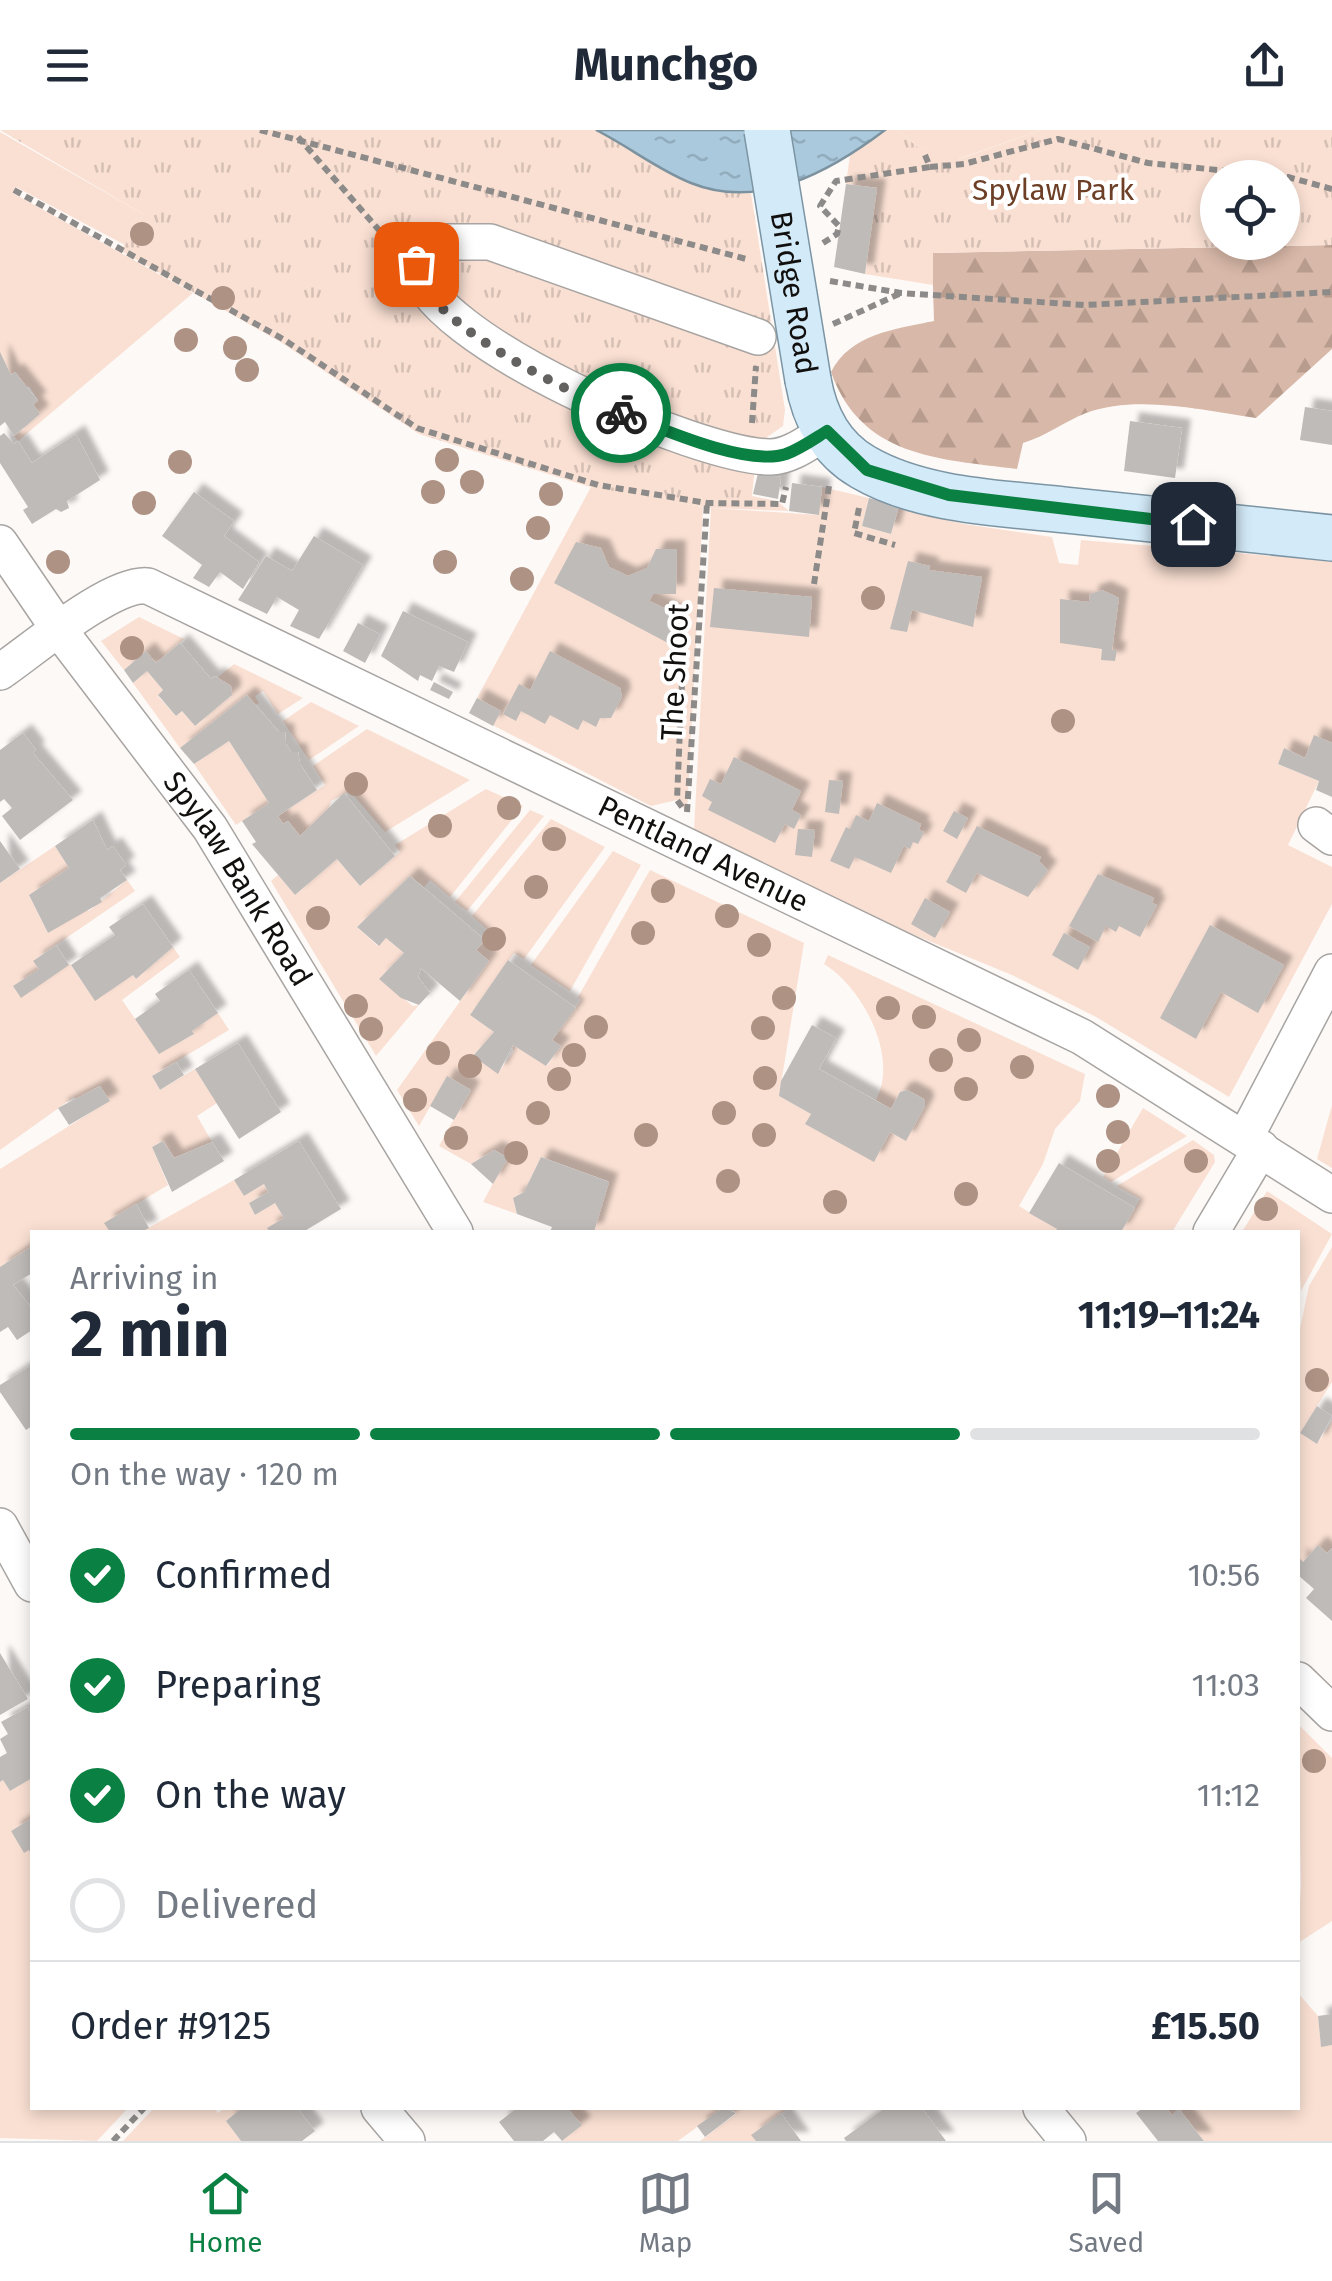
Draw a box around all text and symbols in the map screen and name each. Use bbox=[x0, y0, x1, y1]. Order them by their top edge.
icon: menu bbox=[40, 38, 95, 93]
text: Munchgo bbox=[574, 38, 758, 92]
icon: share bbox=[1237, 38, 1292, 93]
map controls bbox=[1200, 160, 1300, 260]
button: locate bbox=[1200, 160, 1300, 260]
park label: Spylaw Park bbox=[972, 172, 1135, 208]
street label: Bridge Road bbox=[763, 209, 825, 377]
pin bbox=[374, 222, 459, 307]
icon: bag bbox=[389, 237, 444, 292]
courier bbox=[571, 363, 671, 463]
icon: bike bbox=[594, 386, 649, 441]
pin bbox=[1151, 482, 1236, 567]
icon: home bbox=[1166, 497, 1221, 552]
street label: The Shoot bbox=[653, 602, 697, 741]
street label: Spylaw Bank Road bbox=[156, 765, 320, 993]
street label: Pentland Avenue bbox=[592, 788, 814, 920]
text: Arriving in bbox=[70, 1259, 218, 1297]
text: 11:19–11:24 bbox=[1078, 1292, 1260, 1338]
text: 2 min bbox=[70, 1295, 230, 1373]
text: On the way · 120 m bbox=[70, 1455, 339, 1493]
icon: check bbox=[70, 1548, 125, 1603]
text: Confirmed bbox=[155, 1552, 333, 1598]
text: 10:56 bbox=[1187, 1556, 1260, 1594]
icon: check bbox=[70, 1658, 125, 1713]
text: Preparing bbox=[155, 1662, 321, 1708]
text: 11:03 bbox=[1192, 1666, 1260, 1704]
icon: check bbox=[70, 1768, 125, 1823]
text: On the way bbox=[155, 1772, 346, 1818]
text: 11:12 bbox=[1197, 1776, 1260, 1814]
text: Delivered bbox=[155, 1882, 318, 1928]
text: Order #9125 bbox=[70, 2003, 271, 2049]
text: £15.50 bbox=[1151, 2003, 1260, 2049]
tab: Home bbox=[188, 2166, 262, 2259]
tab: Map bbox=[638, 2166, 693, 2259]
tab: Saved bbox=[1068, 2166, 1144, 2259]

